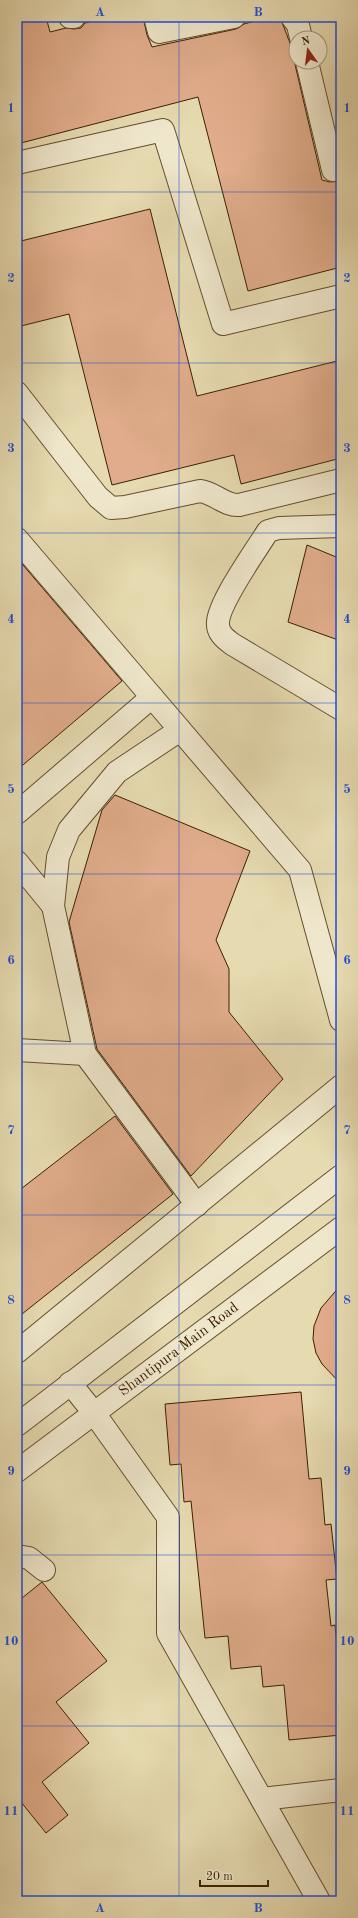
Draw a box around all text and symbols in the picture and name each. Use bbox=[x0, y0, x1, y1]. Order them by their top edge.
text: A bbox=[95, 6, 105, 19]
text: B bbox=[253, 6, 263, 19]
north arrow bbox=[288, 30, 328, 70]
text: N bbox=[301, 35, 312, 48]
text: 1 bbox=[7, 102, 15, 115]
text: 1 bbox=[343, 102, 351, 115]
text: 2 bbox=[7, 272, 15, 285]
text: 2 bbox=[343, 272, 351, 285]
text: 3 bbox=[7, 442, 15, 455]
text: 3 bbox=[343, 442, 351, 455]
text: 4 bbox=[7, 613, 15, 626]
text: 4 bbox=[343, 613, 351, 626]
text: 5 bbox=[7, 783, 15, 796]
text: 5 bbox=[343, 783, 351, 796]
text: 6 bbox=[7, 954, 15, 967]
text: 6 bbox=[343, 954, 351, 967]
text: 7 bbox=[7, 1124, 15, 1137]
text: 7 bbox=[343, 1124, 351, 1137]
text: 8 bbox=[7, 1294, 15, 1307]
text: 8 bbox=[343, 1294, 351, 1307]
street label: Shantipura Main Road bbox=[116, 1300, 242, 1400]
text: 9 bbox=[7, 1465, 15, 1478]
text: 9 bbox=[343, 1465, 351, 1478]
text: 10 bbox=[3, 1635, 19, 1648]
text: 10 bbox=[339, 1635, 355, 1648]
text: 11 bbox=[3, 1805, 19, 1818]
text: 11 bbox=[339, 1805, 355, 1818]
scale bar bbox=[200, 1862, 268, 1888]
text: 20 m bbox=[206, 1871, 233, 1883]
text: A bbox=[95, 1902, 105, 1915]
text: B bbox=[253, 1902, 263, 1915]

